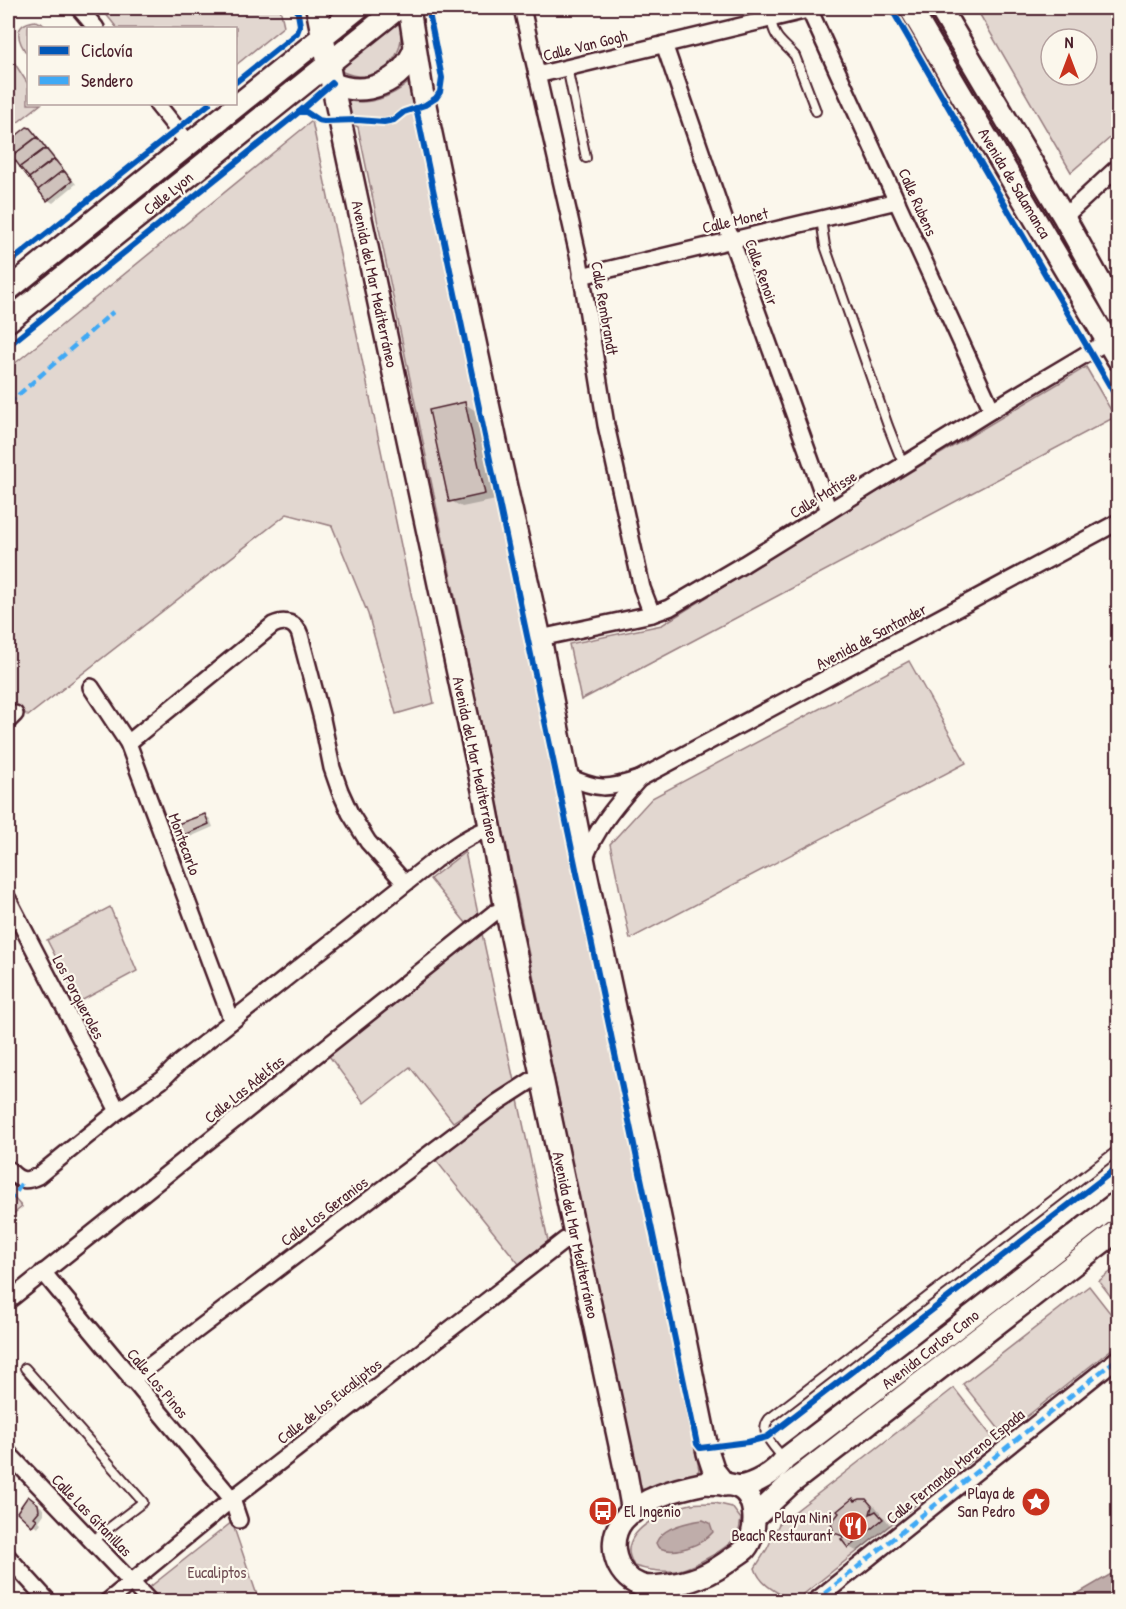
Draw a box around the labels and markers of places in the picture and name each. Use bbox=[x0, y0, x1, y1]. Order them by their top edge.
place label: Playa de San Pedro bbox=[958, 1482, 1016, 1522]
place icon: Playa de San Pedro bbox=[1020, 1486, 1052, 1518]
bus stop icon: El Ingenio bbox=[587, 1495, 619, 1527]
place label: El Ingenio bbox=[624, 1500, 681, 1522]
place label: Playa Nini Beach Restaurant bbox=[732, 1506, 832, 1546]
restaurant icon: Playa Nini Beach Restaurant bbox=[837, 1510, 869, 1542]

